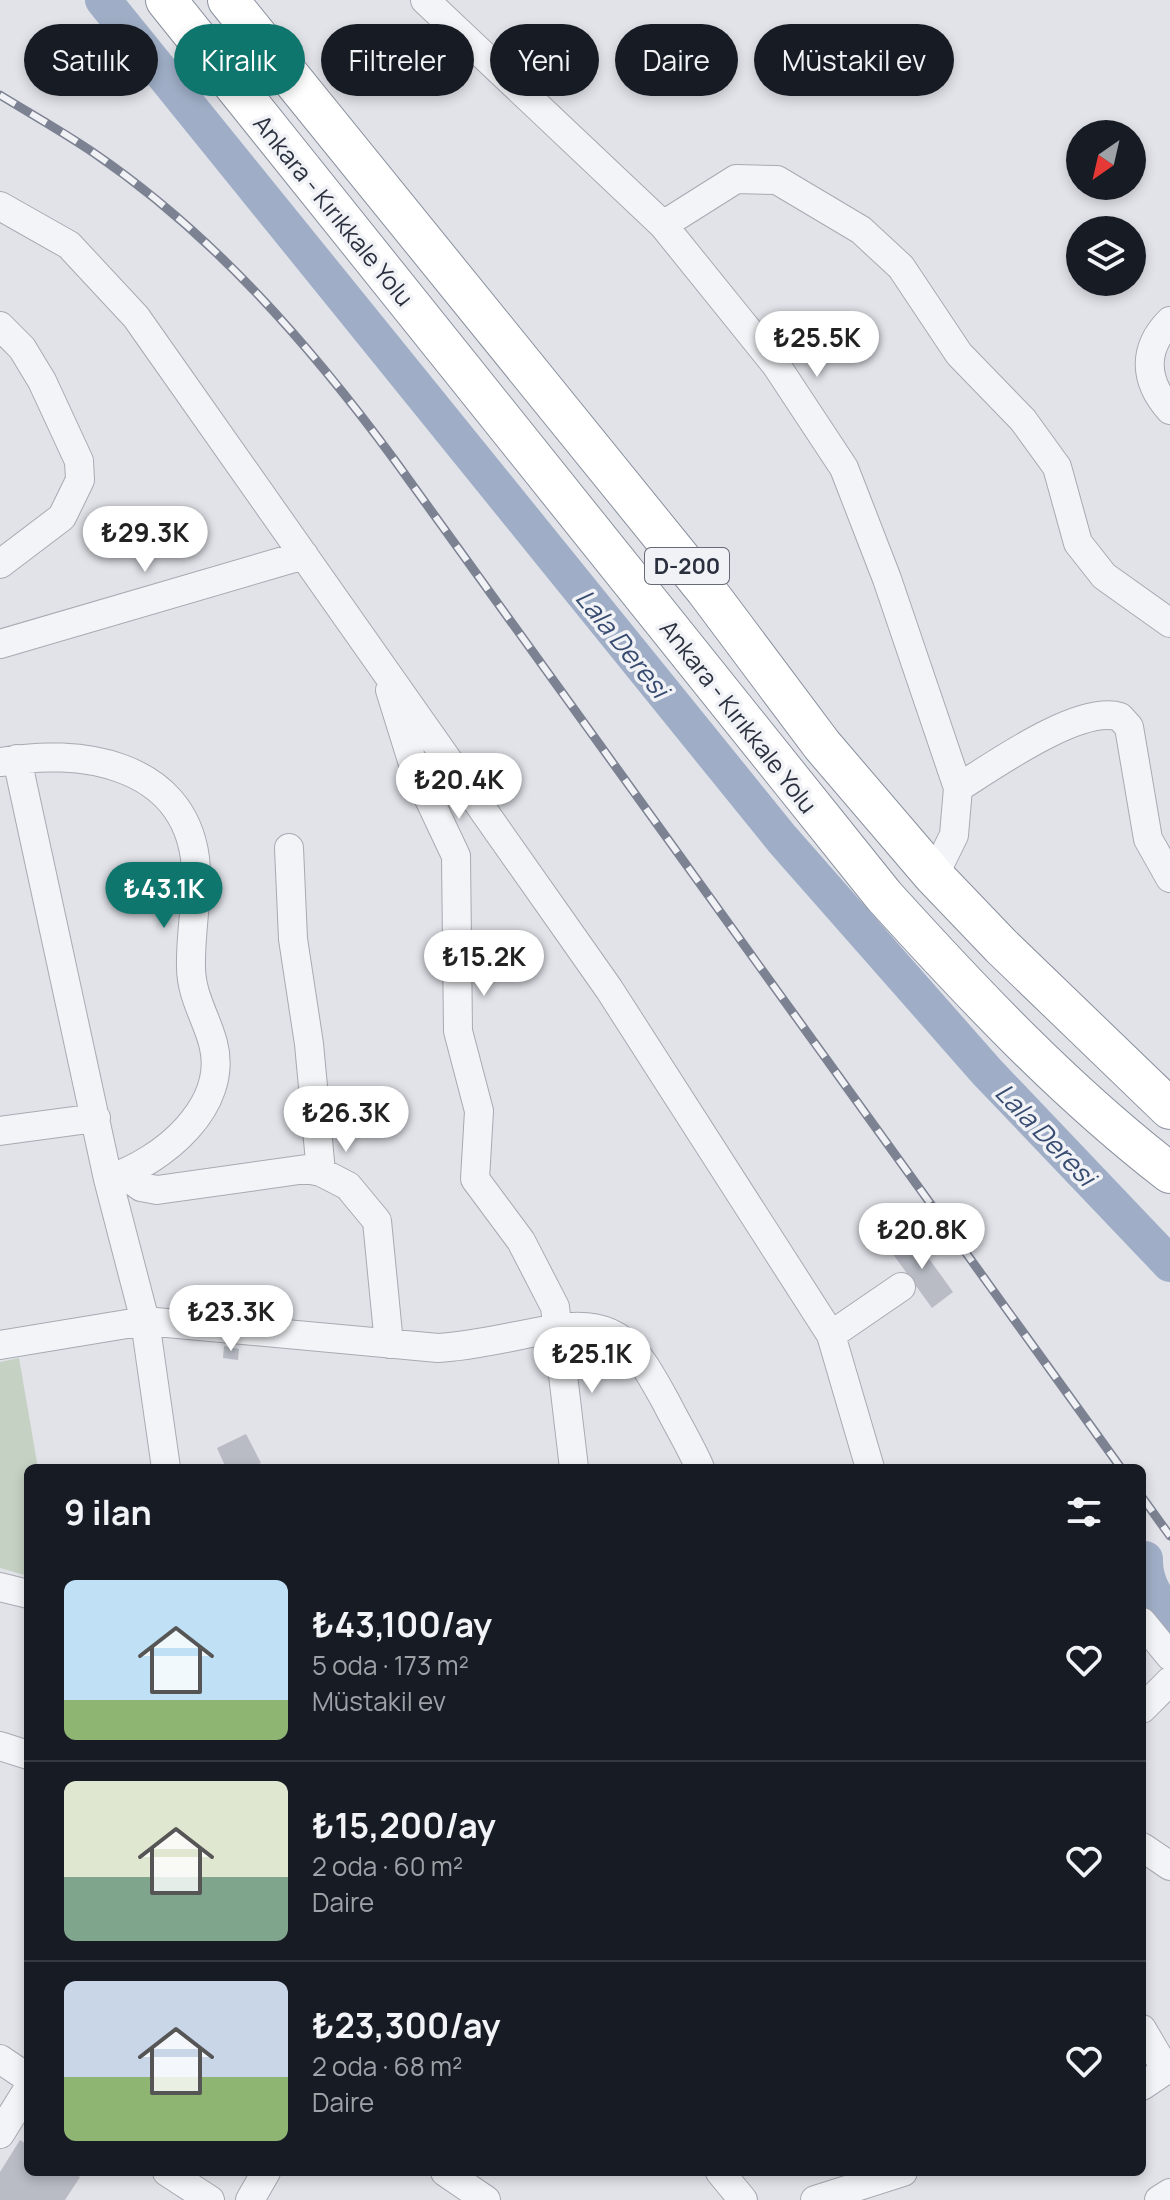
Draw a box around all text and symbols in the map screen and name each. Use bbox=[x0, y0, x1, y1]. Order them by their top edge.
chip: Satılık bbox=[24, 24, 158, 96]
chip: Kiralık bbox=[174, 24, 305, 96]
chip: Filtreler bbox=[321, 24, 474, 96]
chip: Yeni bbox=[490, 24, 599, 96]
chip: Daire bbox=[615, 24, 738, 96]
chip: Müstakil ev bbox=[754, 24, 954, 96]
street label: Ankara - Kırıkkale Yolu bbox=[247, 108, 421, 312]
north arrow bbox=[1066, 120, 1146, 200]
map controls bbox=[1066, 120, 1146, 296]
button: layers bbox=[1066, 216, 1146, 296]
pin: ₺25.5K bbox=[752, 311, 882, 379]
text: ₺25.5K bbox=[773, 319, 861, 355]
pin: ₺29.3K bbox=[80, 506, 210, 574]
text: ₺29.3K bbox=[101, 514, 189, 550]
road number: D-200 bbox=[645, 548, 729, 584]
water label: Lala Deresi bbox=[568, 581, 680, 707]
street label: Ankara - Kırıkkale Yolu bbox=[653, 612, 825, 820]
pin: ₺20.4K bbox=[394, 753, 524, 821]
text: ₺20.4K bbox=[414, 761, 504, 797]
pin: ₺43.1K bbox=[99, 862, 229, 930]
text: ₺43.1K bbox=[123, 870, 205, 906]
pin: ₺15.2K bbox=[419, 930, 549, 998]
text: ₺15.2K bbox=[442, 938, 526, 974]
water label: Lala Deresi bbox=[988, 1075, 1106, 1195]
pin: ₺26.3K bbox=[281, 1086, 411, 1154]
text: ₺26.3K bbox=[302, 1094, 390, 1130]
pin: ₺20.8K bbox=[857, 1203, 987, 1271]
text: ₺20.8K bbox=[877, 1211, 967, 1247]
pin: ₺23.3K bbox=[166, 1285, 296, 1353]
text: ₺23.3K bbox=[187, 1293, 275, 1329]
pin: ₺25.1K bbox=[527, 1327, 657, 1395]
text: ₺25.1K bbox=[552, 1335, 632, 1371]
text: 9 ilan bbox=[64, 1489, 152, 1535]
icon: filters bbox=[1062, 1490, 1106, 1534]
text: ₺43,100/ay bbox=[312, 1601, 492, 1647]
icon: home bbox=[128, 1612, 224, 1708]
icon: heart bbox=[1062, 1638, 1106, 1682]
text: 5 oda · 173 m² bbox=[312, 1647, 469, 1683]
text: Müstakil ev bbox=[312, 1683, 446, 1719]
text: ₺15,200/ay bbox=[312, 1802, 496, 1848]
icon: home bbox=[128, 1813, 224, 1909]
icon: heart bbox=[1062, 1839, 1106, 1883]
text: 2 oda · 60 m² bbox=[312, 1848, 463, 1884]
text: Daire bbox=[312, 1884, 374, 1920]
text: ₺23,300/ay bbox=[312, 2002, 501, 2048]
icon: home bbox=[128, 2013, 224, 2109]
icon: heart bbox=[1062, 2039, 1106, 2083]
text: 2 oda · 68 m² bbox=[312, 2048, 462, 2084]
text: Daire bbox=[312, 2084, 374, 2120]

